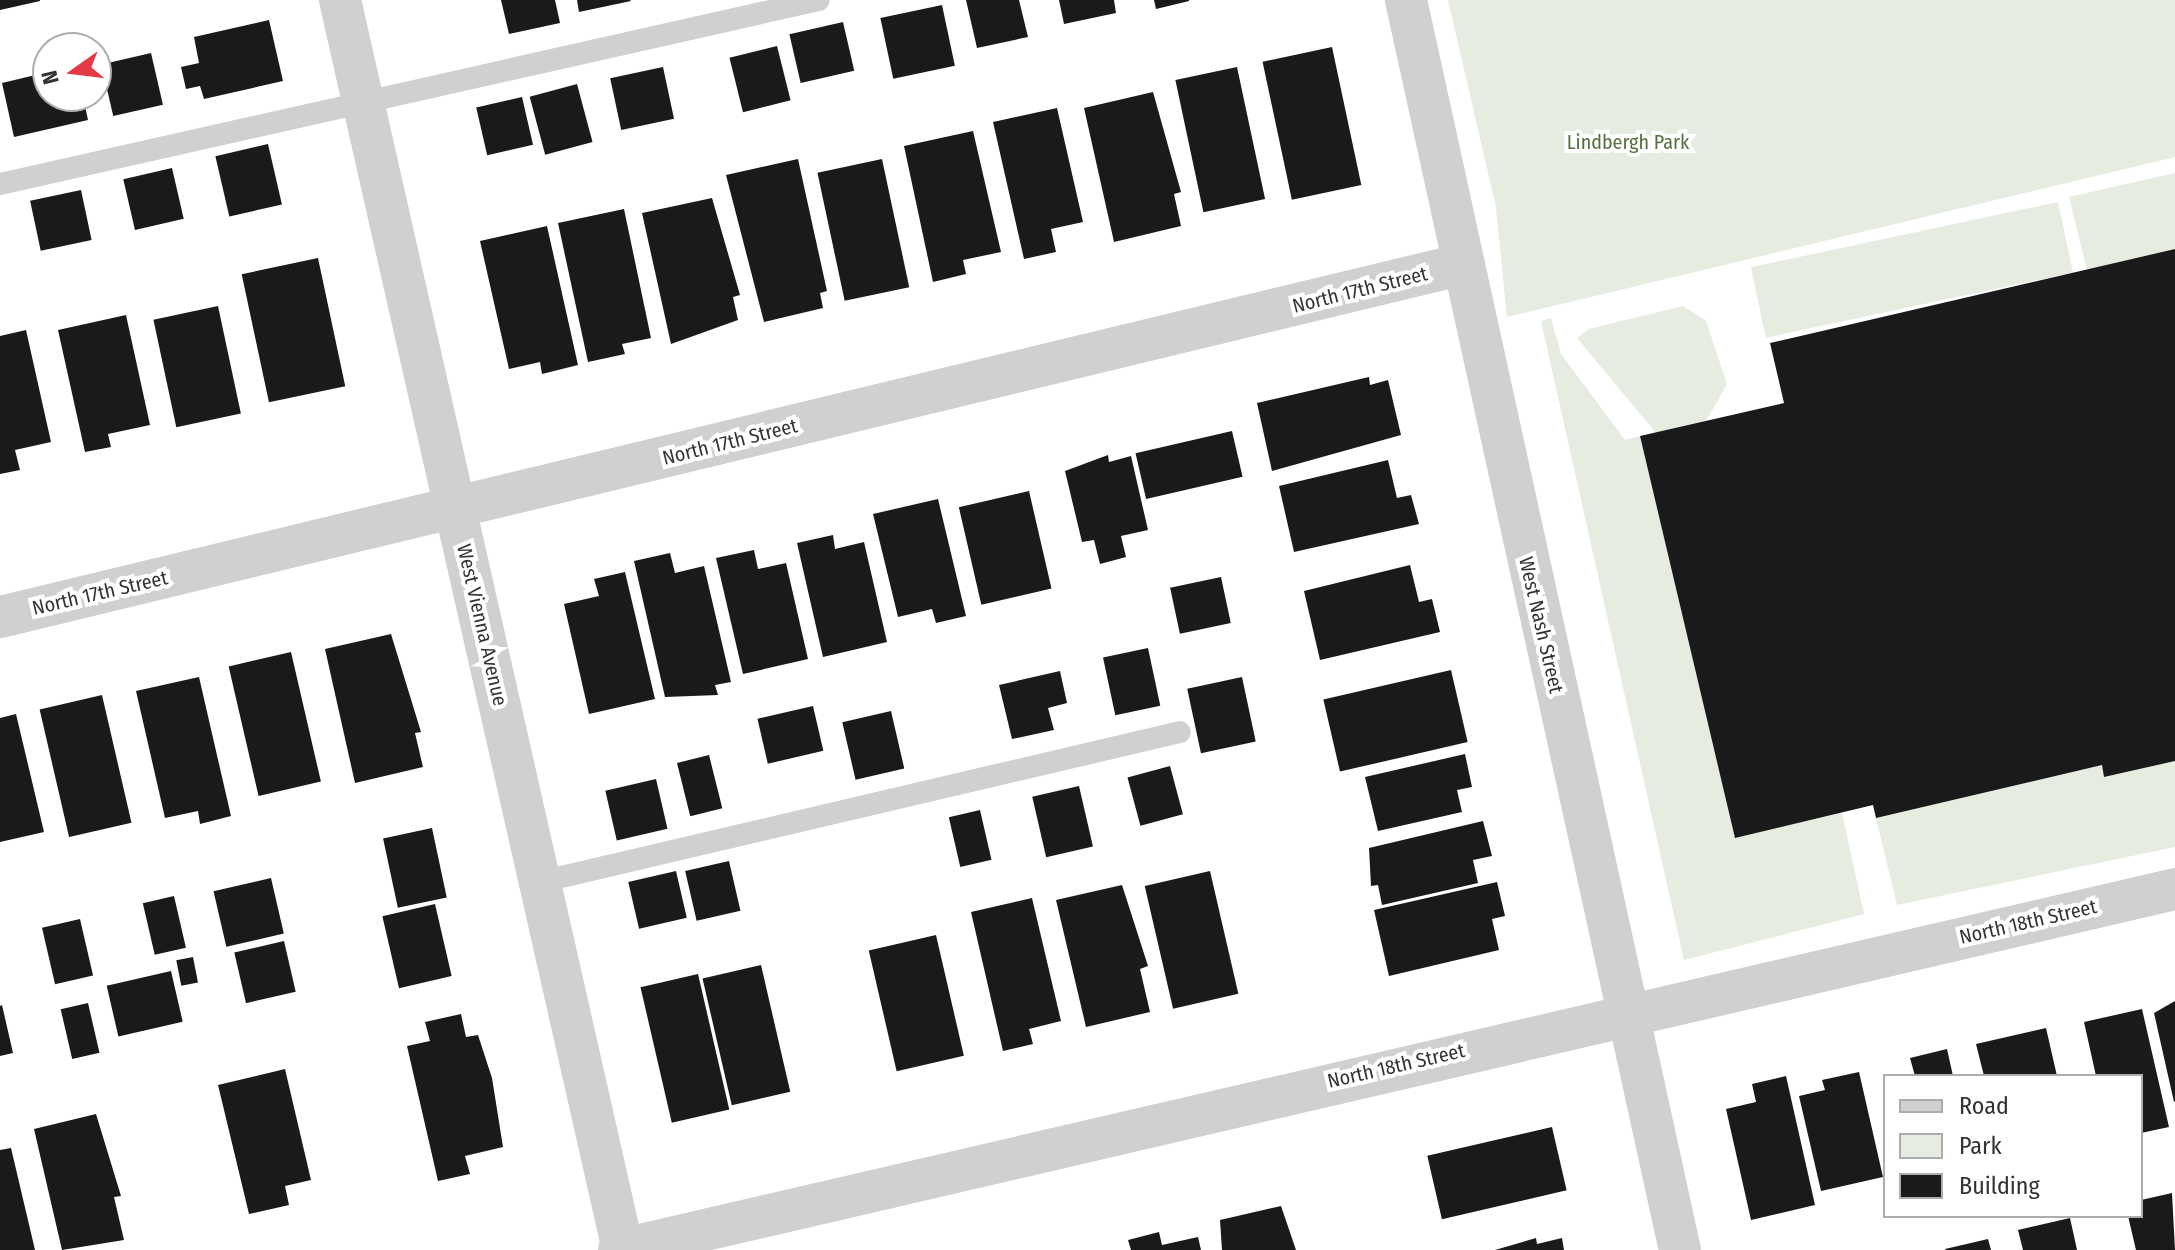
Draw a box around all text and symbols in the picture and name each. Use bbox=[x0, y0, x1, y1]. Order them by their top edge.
north arrow bbox=[32, 32, 112, 112]
text: N bbox=[35, 68, 65, 87]
park label: Lindbergh Park bbox=[1567, 130, 1689, 154]
street label: North 17th Street bbox=[1290, 262, 1430, 318]
street label: North 17th Street bbox=[660, 414, 800, 470]
street label: West Vienna Avenue bbox=[452, 542, 512, 708]
street label: West Nash Street bbox=[1514, 554, 1568, 696]
street label: North 17th Street bbox=[30, 566, 170, 620]
street label: North 18th Street bbox=[1957, 895, 2099, 949]
street label: North 18th Street bbox=[1325, 1039, 1467, 1093]
legend bbox=[1883, 1074, 2143, 1218]
text: Road bbox=[1959, 1092, 2009, 1120]
text: Park bbox=[1959, 1132, 2002, 1160]
text: Building bbox=[1959, 1172, 2040, 1200]

